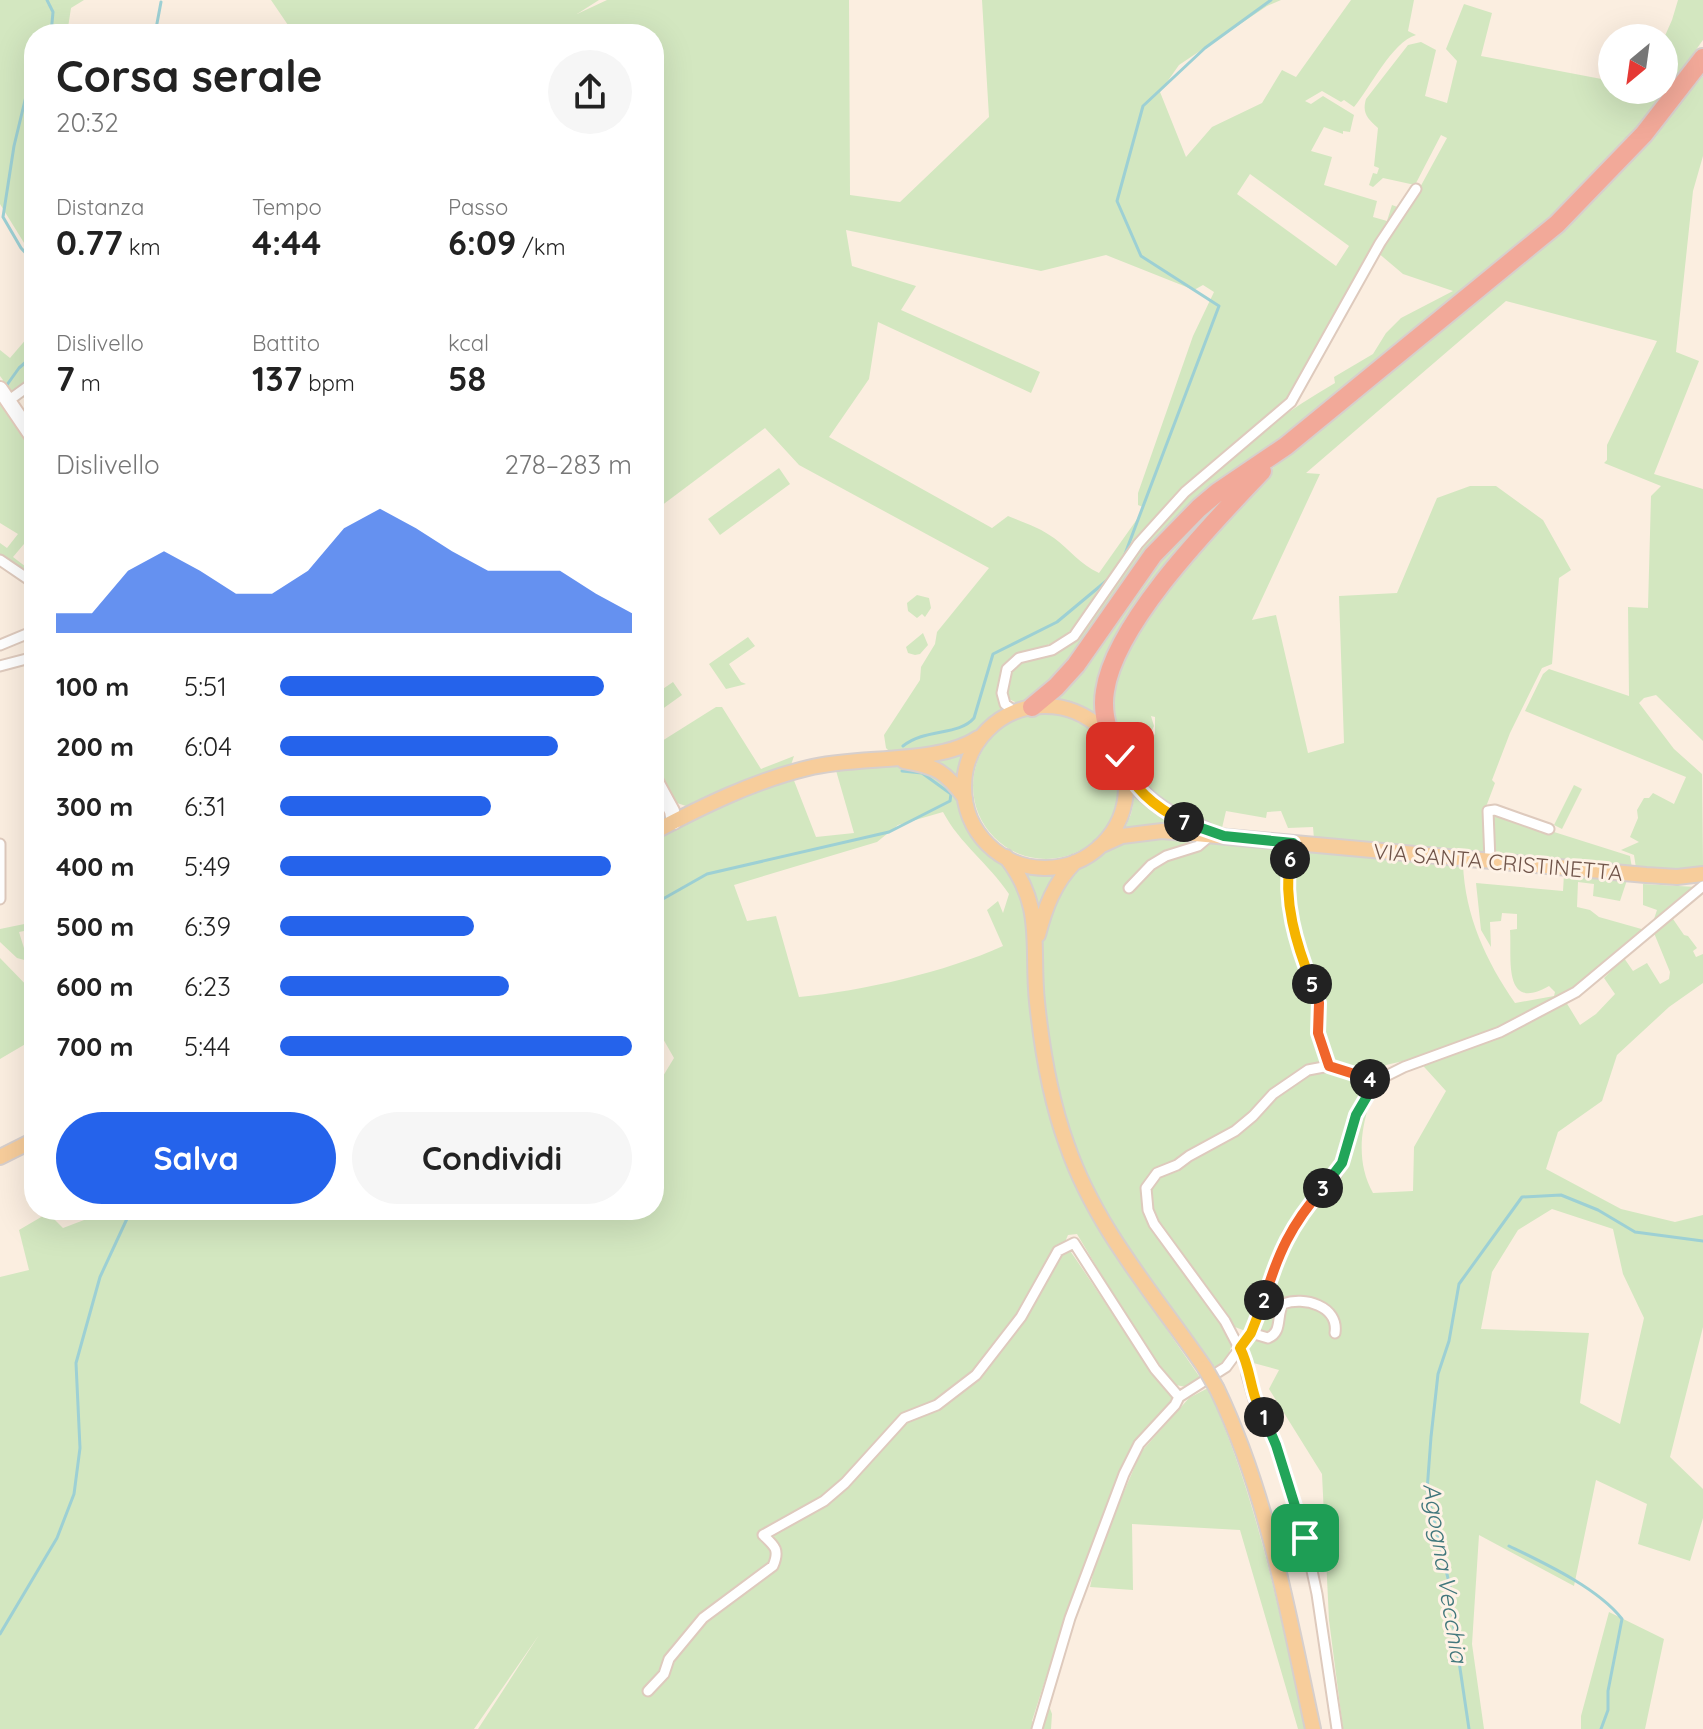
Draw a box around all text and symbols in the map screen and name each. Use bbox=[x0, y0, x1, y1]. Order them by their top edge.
north arrow bbox=[1598, 24, 1678, 104]
map controls bbox=[1598, 24, 1678, 104]
text: Corsa serale bbox=[56, 48, 322, 103]
button: share bbox=[548, 50, 632, 134]
text: 20:32 bbox=[56, 106, 119, 139]
text: Distanza bbox=[56, 193, 144, 221]
text: Tempo bbox=[252, 193, 322, 221]
text: Passo bbox=[448, 193, 508, 221]
text: 0.77 bbox=[56, 221, 123, 264]
text: 4:44 bbox=[252, 221, 321, 264]
text: 6:09 bbox=[448, 221, 516, 264]
text: km bbox=[123, 233, 161, 261]
text: /km bbox=[516, 233, 566, 261]
text: Dislivello bbox=[56, 329, 144, 357]
text: Battito bbox=[252, 329, 320, 357]
text: kcal bbox=[448, 329, 489, 357]
text: 7 bbox=[56, 357, 75, 400]
text: 137 bbox=[252, 357, 302, 400]
text: 58 bbox=[448, 357, 486, 400]
text: m bbox=[75, 369, 101, 397]
text: bpm bbox=[302, 369, 355, 397]
text: Dislivello bbox=[56, 448, 160, 481]
text: 278–283 m bbox=[505, 448, 632, 481]
text: 100 m bbox=[56, 670, 129, 703]
text: 5:51 bbox=[184, 670, 227, 703]
pin bbox=[1086, 722, 1154, 790]
text: 200 m bbox=[56, 730, 134, 763]
text: 6:04 bbox=[184, 730, 232, 763]
icon: check bbox=[1098, 734, 1142, 778]
text: 300 m bbox=[56, 790, 133, 823]
text: 6:31 bbox=[184, 790, 226, 823]
pin: 7 bbox=[1164, 802, 1204, 842]
text: 7 bbox=[1178, 808, 1190, 836]
street label: VIA SANTA CRISTINETTA bbox=[1372, 837, 1624, 887]
pin: 6 bbox=[1270, 839, 1310, 879]
text: 6 bbox=[1284, 845, 1296, 873]
text: 400 m bbox=[56, 850, 134, 883]
text: 5:49 bbox=[184, 850, 231, 883]
text: 500 m bbox=[56, 910, 134, 943]
text: 6:39 bbox=[184, 910, 231, 943]
pin: 5 bbox=[1292, 964, 1332, 1004]
text: 600 m bbox=[56, 970, 134, 1003]
text: 6:23 bbox=[184, 970, 231, 1003]
text: 5 bbox=[1306, 970, 1318, 998]
text: 700 m bbox=[56, 1030, 133, 1063]
text: 5:44 bbox=[184, 1030, 230, 1063]
pin: 4 bbox=[1350, 1059, 1390, 1099]
text: 4 bbox=[1364, 1065, 1376, 1093]
button: Salva bbox=[56, 1112, 336, 1204]
button: Condividi bbox=[352, 1112, 632, 1204]
pin: 3 bbox=[1303, 1168, 1343, 1208]
text: 3 bbox=[1317, 1174, 1329, 1202]
pin: 2 bbox=[1244, 1280, 1284, 1320]
text: 2 bbox=[1258, 1286, 1270, 1314]
pin: 1 bbox=[1244, 1397, 1284, 1437]
text: 1 bbox=[1260, 1403, 1268, 1431]
water label: Agogna Vecchia bbox=[1417, 1481, 1475, 1666]
pin bbox=[1271, 1504, 1339, 1572]
icon: arrive bbox=[1283, 1516, 1327, 1560]

